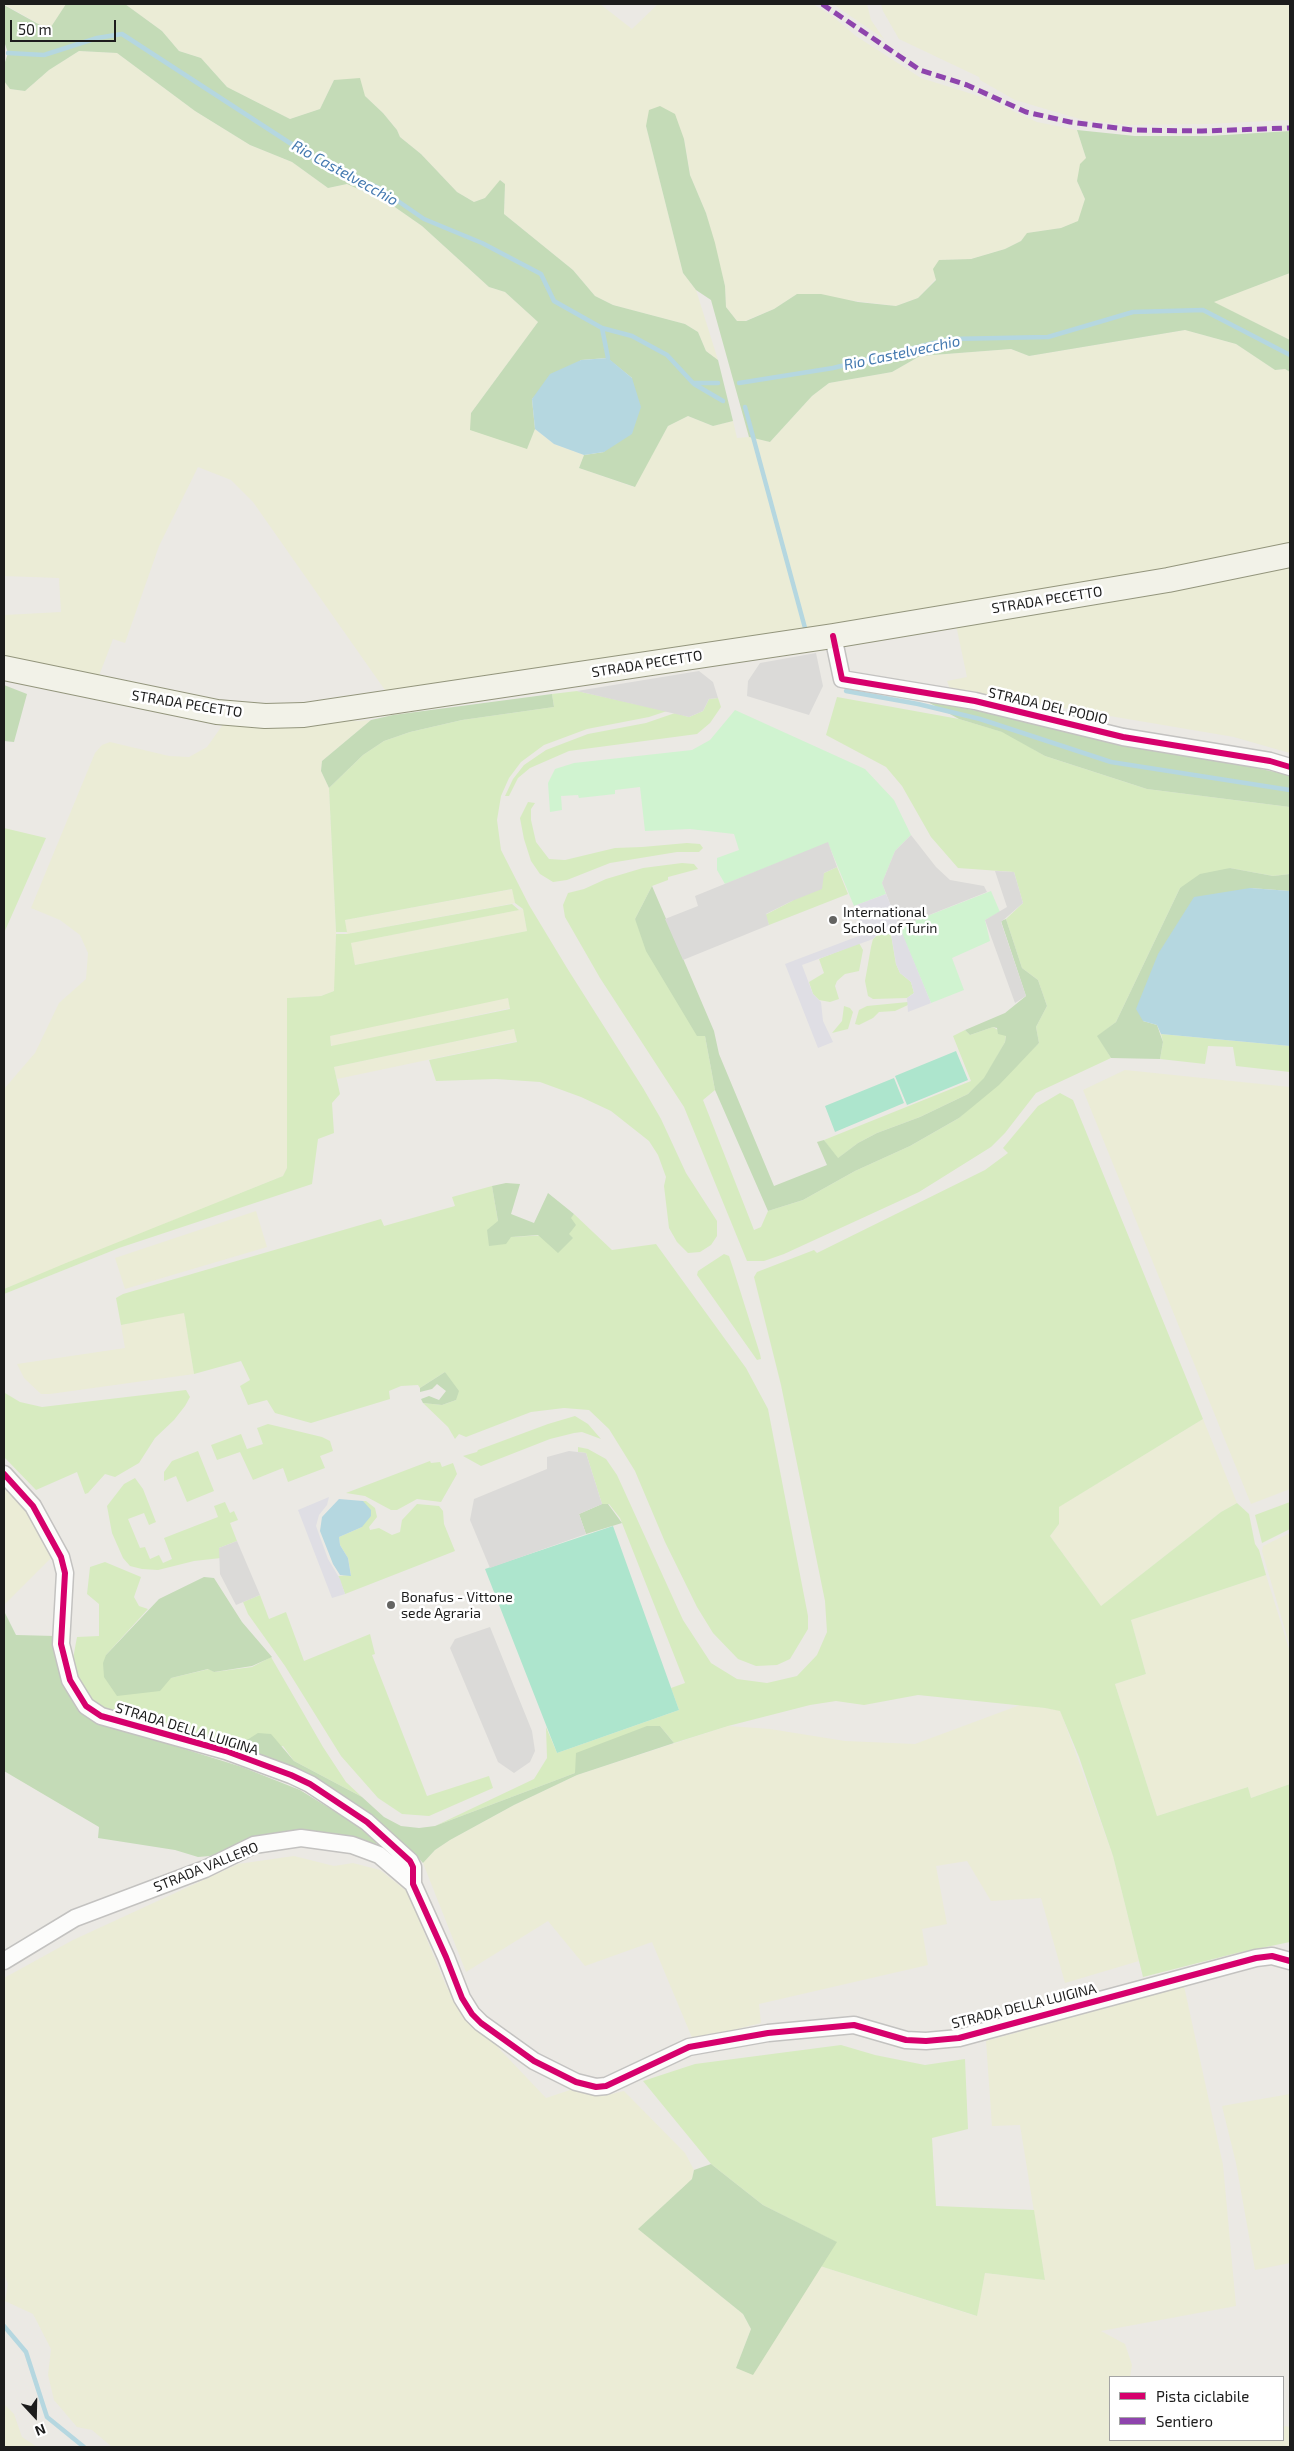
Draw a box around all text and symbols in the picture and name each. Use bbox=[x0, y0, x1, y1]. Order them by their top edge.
scale bar bbox=[12, 10, 119, 42]
text: 50 m bbox=[18, 20, 52, 38]
water label: Rio Castelvecchio bbox=[289, 136, 401, 210]
water label: Rio Castelvecchio bbox=[842, 332, 962, 374]
street label: STRADA PECETTO bbox=[991, 583, 1103, 617]
street label: STRADA PECETTO bbox=[591, 647, 703, 681]
street label: STRADA DEL PODIO bbox=[987, 684, 1109, 728]
street label: STRADA PECETTO bbox=[131, 687, 243, 721]
place label: International School of Turin bbox=[843, 904, 937, 936]
marker: International School of Turin bbox=[827, 914, 839, 926]
place label: Bonafus - Vittone sede Agraria bbox=[401, 1589, 513, 1621]
marker: Bonafus - Vittone sede Agraria bbox=[385, 1599, 397, 1611]
street label: STRADA DELLA LUIGINA bbox=[113, 1699, 261, 1759]
street label: STRADA VALLERO bbox=[151, 1838, 261, 1896]
street label: STRADA DELLA LUIGINA bbox=[950, 1980, 1098, 2032]
legend bbox=[1109, 2376, 1284, 2441]
text: Pista ciclabile bbox=[1156, 2387, 1249, 2405]
north arrow bbox=[10, 2391, 60, 2441]
text: Sentiero bbox=[1156, 2412, 1213, 2430]
text: N bbox=[33, 2421, 48, 2440]

